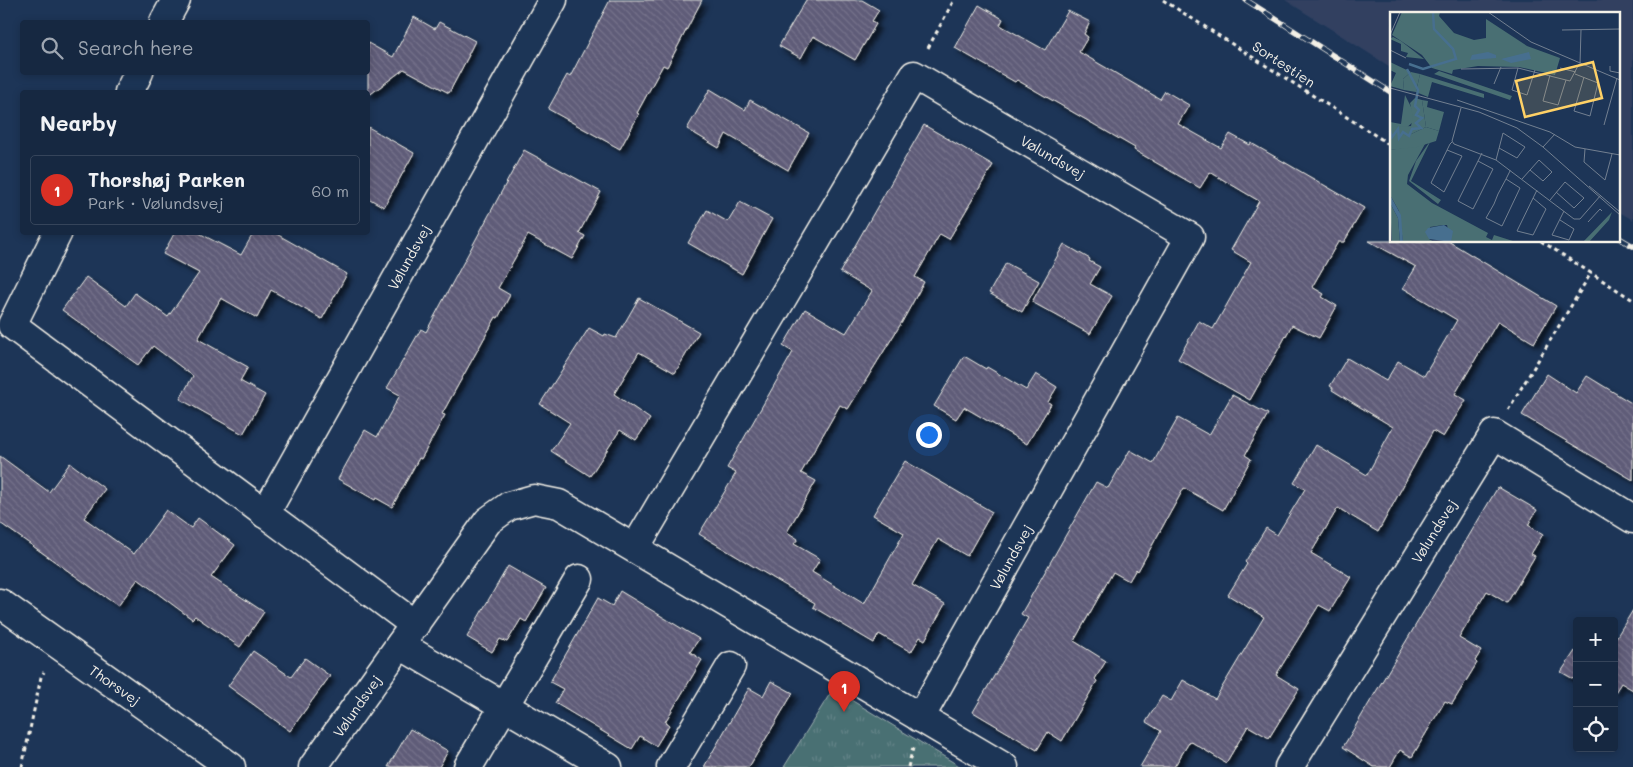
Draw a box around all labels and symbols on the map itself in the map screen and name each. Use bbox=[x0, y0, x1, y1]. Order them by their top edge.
inset map bbox=[1390, 12, 1620, 242]
street label: Sortestien bbox=[1249, 37, 1319, 91]
street label: Vølundsvej bbox=[1017, 131, 1089, 183]
street label: Vølundsvej bbox=[383, 221, 435, 293]
your location bbox=[916, 422, 942, 448]
street label: Vølundsvej bbox=[1407, 495, 1461, 567]
street label: Vølundsvej bbox=[985, 521, 1037, 593]
street label: Thorsvej bbox=[86, 660, 144, 710]
street label: Vølundsvej bbox=[329, 671, 385, 741]
pin: 1 bbox=[828, 671, 860, 712]

